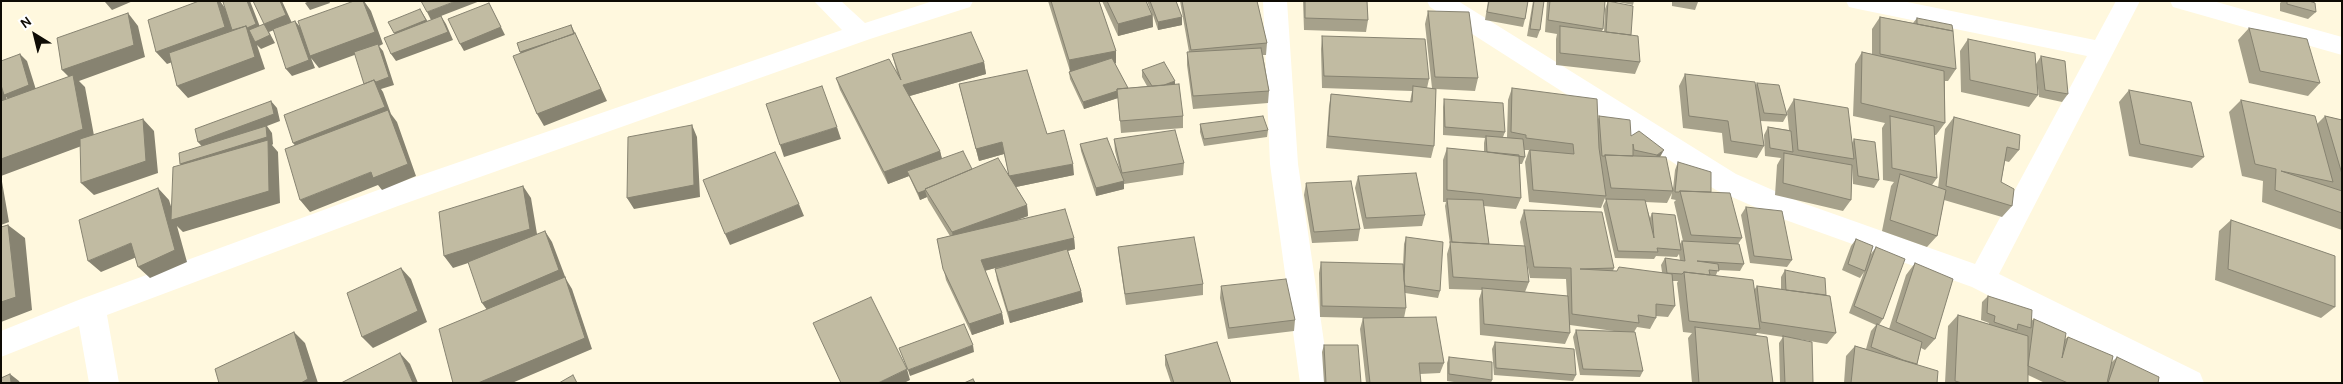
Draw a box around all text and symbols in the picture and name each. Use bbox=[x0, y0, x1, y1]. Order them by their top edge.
north arrow bbox=[10, 10, 60, 60]
text: N bbox=[17, 13, 35, 32]

